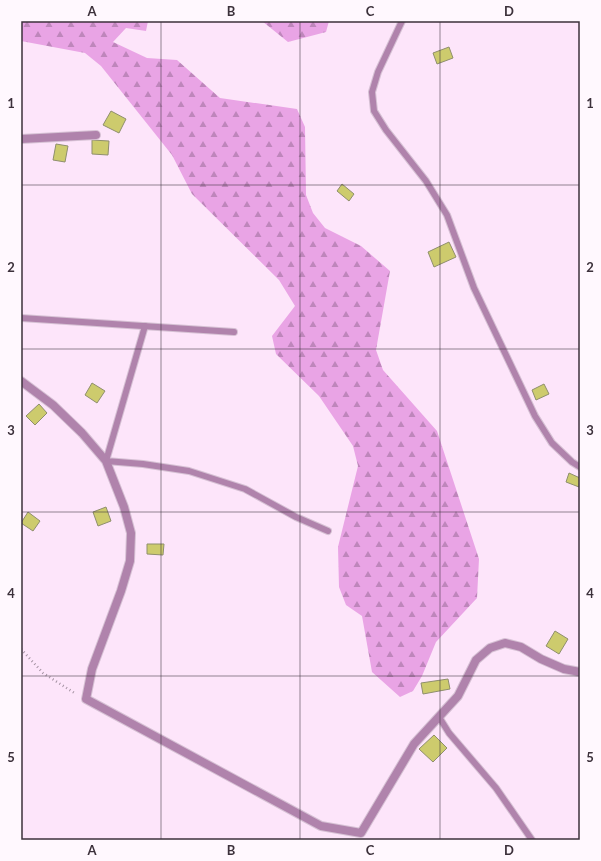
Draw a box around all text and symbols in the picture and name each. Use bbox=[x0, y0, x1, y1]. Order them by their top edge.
text: A bbox=[86, 3, 97, 19]
text: B bbox=[227, 3, 236, 19]
text: C bbox=[366, 3, 375, 19]
text: D bbox=[504, 3, 514, 19]
text: 1 bbox=[7, 95, 15, 111]
text: 1 bbox=[586, 95, 594, 111]
text: 2 bbox=[7, 259, 15, 275]
text: 2 bbox=[586, 259, 594, 275]
text: 3 bbox=[7, 422, 15, 438]
text: 3 bbox=[586, 422, 594, 438]
text: 4 bbox=[7, 585, 15, 601]
text: 4 bbox=[586, 585, 594, 601]
text: 5 bbox=[7, 749, 15, 765]
text: 5 bbox=[586, 749, 594, 765]
text: A bbox=[86, 842, 97, 858]
text: B bbox=[227, 842, 236, 858]
text: C bbox=[366, 842, 375, 858]
text: D bbox=[504, 842, 514, 858]

